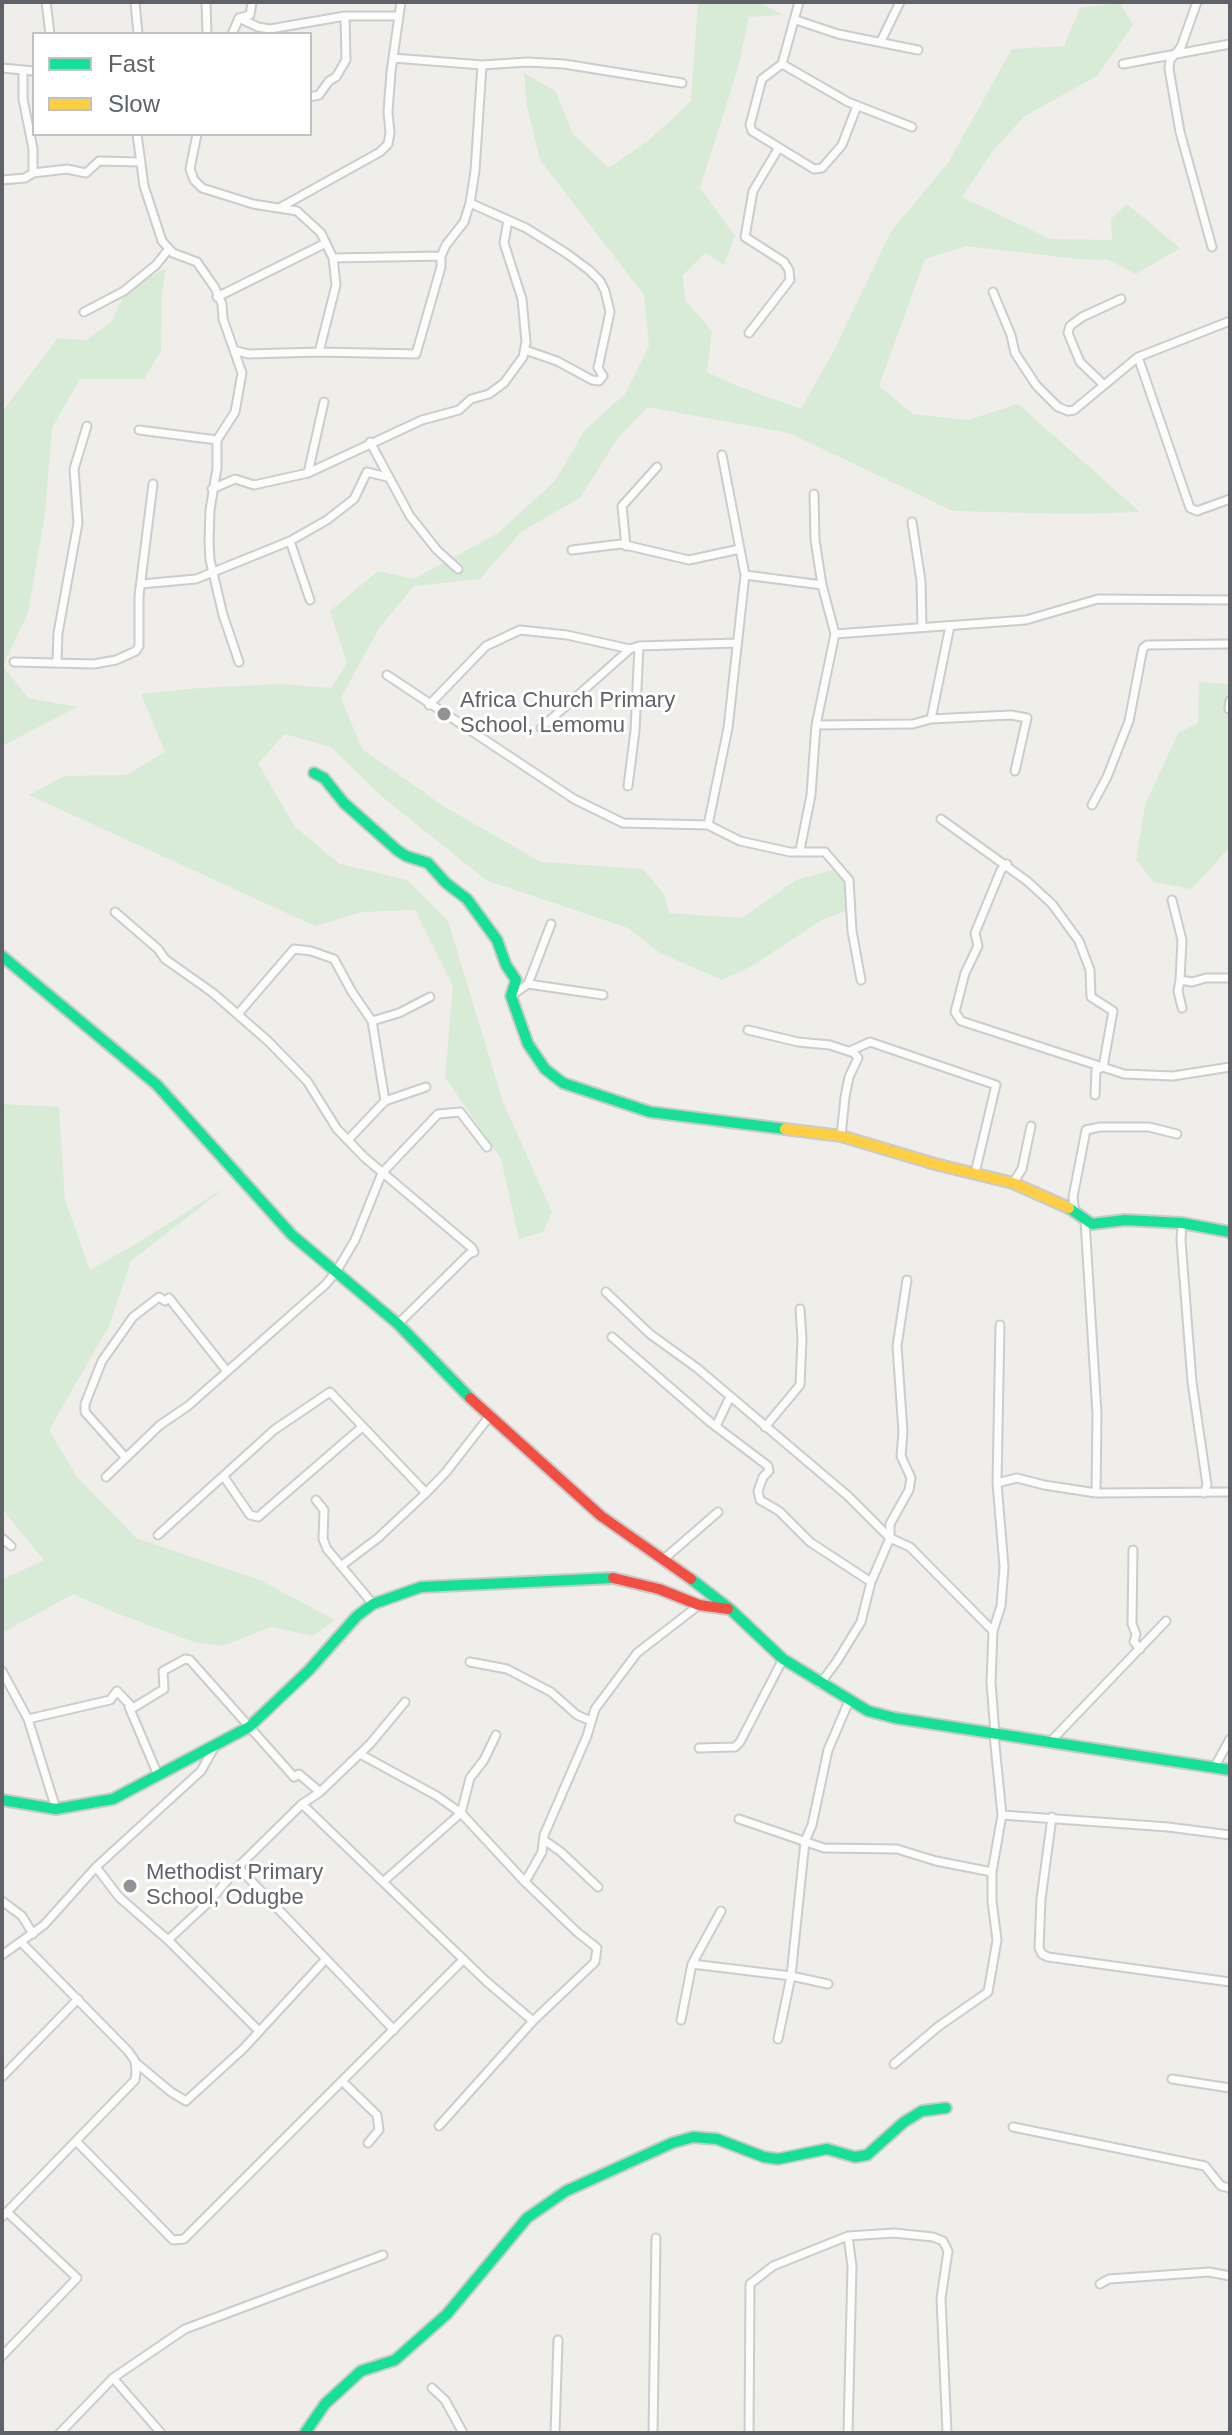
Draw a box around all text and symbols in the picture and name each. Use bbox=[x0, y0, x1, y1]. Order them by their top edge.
legend bbox=[32, 32, 312, 136]
text: Fast bbox=[108, 50, 155, 77]
text: Slow bbox=[108, 90, 160, 117]
place label: Africa Church Primary School, Lemomu bbox=[460, 688, 675, 740]
marker: Africa Church Primary School, Lemomu bbox=[435, 705, 453, 723]
place label: Methodist Primary School, Odugbe bbox=[146, 1860, 323, 1912]
marker: Methodist Primary School, Odugbe bbox=[121, 1877, 139, 1895]

